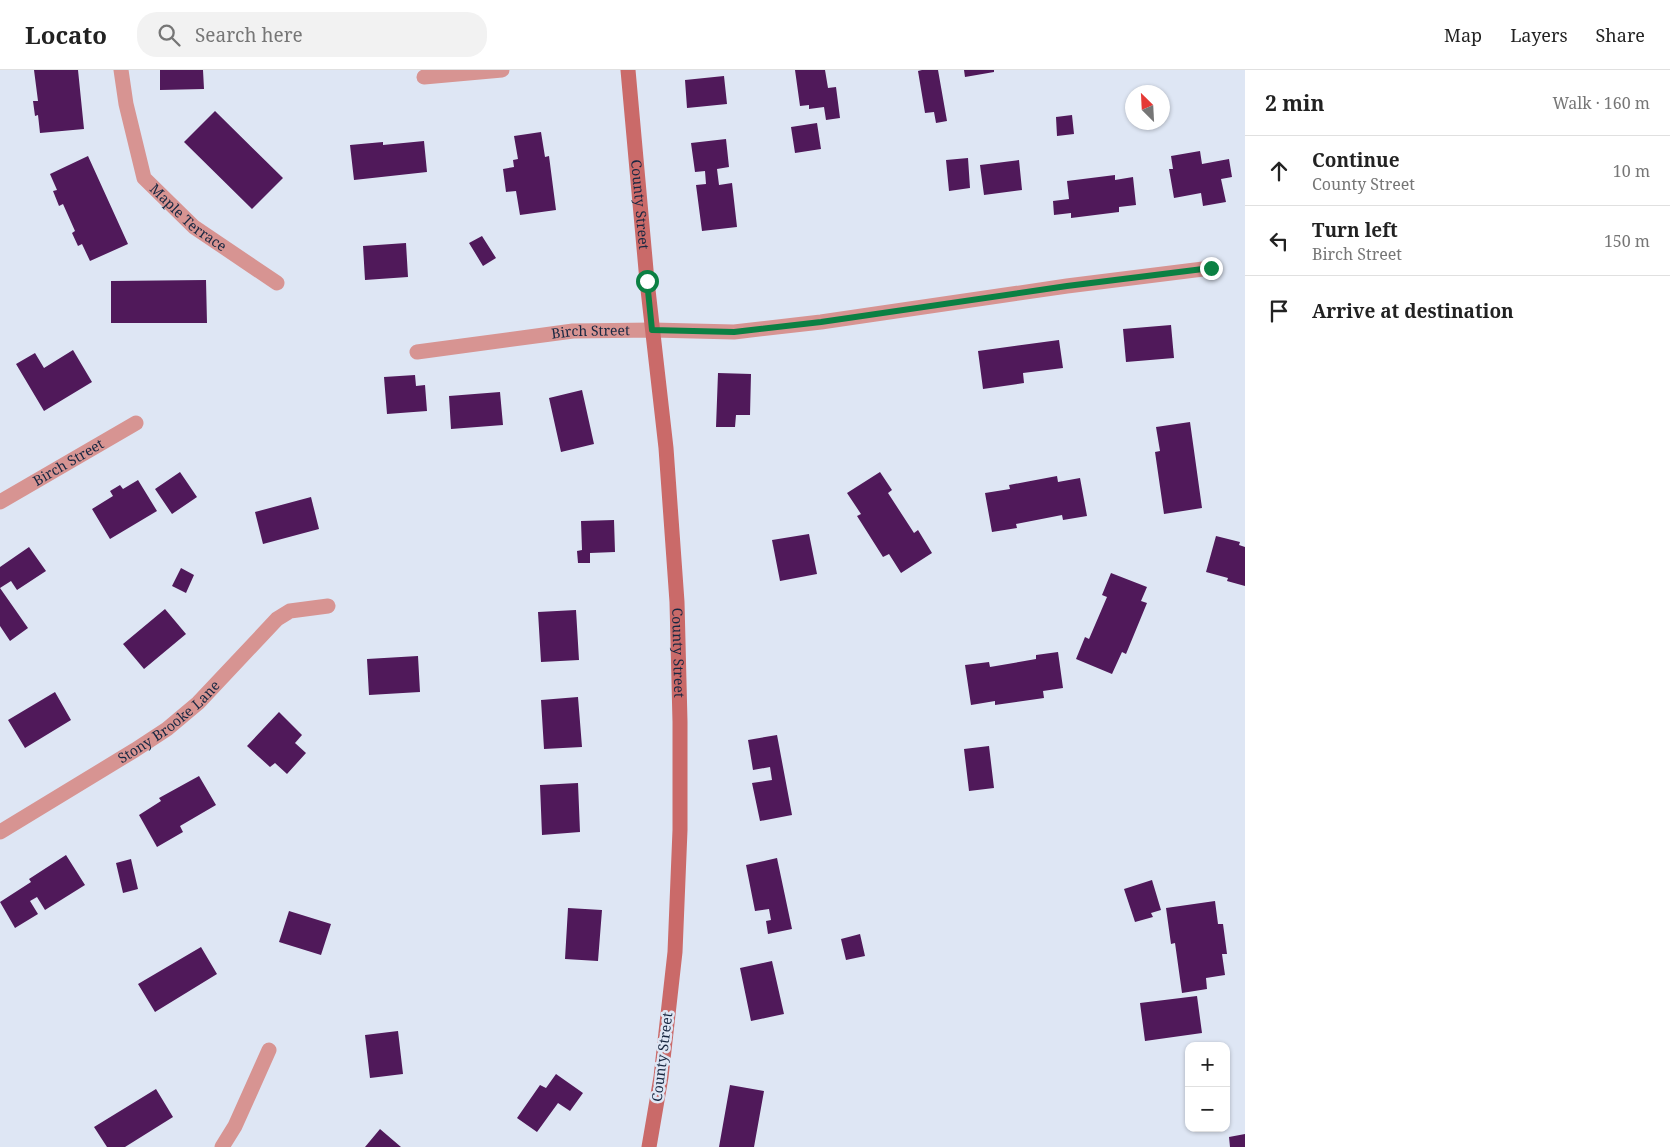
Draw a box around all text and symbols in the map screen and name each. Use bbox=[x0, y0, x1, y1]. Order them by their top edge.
search box bbox=[137, 12, 487, 57]
text: Locato bbox=[25, 18, 107, 51]
icon: search bbox=[155, 21, 183, 49]
text: Search here bbox=[195, 22, 303, 48]
text: Map bbox=[1444, 23, 1482, 47]
text: Layers bbox=[1510, 23, 1568, 47]
text: Share bbox=[1596, 23, 1645, 47]
north arrow bbox=[1125, 85, 1170, 130]
text: 2 min bbox=[1265, 89, 1324, 117]
text: Walk · 160 m bbox=[1553, 92, 1650, 114]
text: Continue bbox=[1312, 147, 1400, 173]
icon: ahead bbox=[1265, 157, 1293, 185]
street label: County Street bbox=[627, 159, 654, 250]
text: 10 m bbox=[1613, 160, 1650, 182]
text: County Street bbox=[1312, 173, 1415, 195]
street label: Maple Terrace bbox=[146, 179, 231, 255]
text: Turn left bbox=[1312, 217, 1398, 243]
icon: left bbox=[1265, 227, 1293, 255]
text: 150 m bbox=[1604, 230, 1650, 252]
text: Birch Street bbox=[1312, 243, 1402, 265]
route end bbox=[1200, 257, 1223, 280]
route start bbox=[636, 270, 659, 293]
icon: arrive bbox=[1265, 297, 1293, 325]
text: Arrive at destination bbox=[1312, 298, 1514, 324]
street label: Birch Street bbox=[550, 320, 630, 343]
street label: Birch Street bbox=[29, 434, 107, 490]
street label: County Street bbox=[668, 607, 689, 698]
street label: Stony Brooke Lane bbox=[114, 676, 224, 767]
street label: County Street bbox=[647, 1011, 676, 1103]
map controls bbox=[1185, 1042, 1230, 1132]
button: + bbox=[1185, 1042, 1230, 1087]
button: − bbox=[1185, 1087, 1230, 1132]

